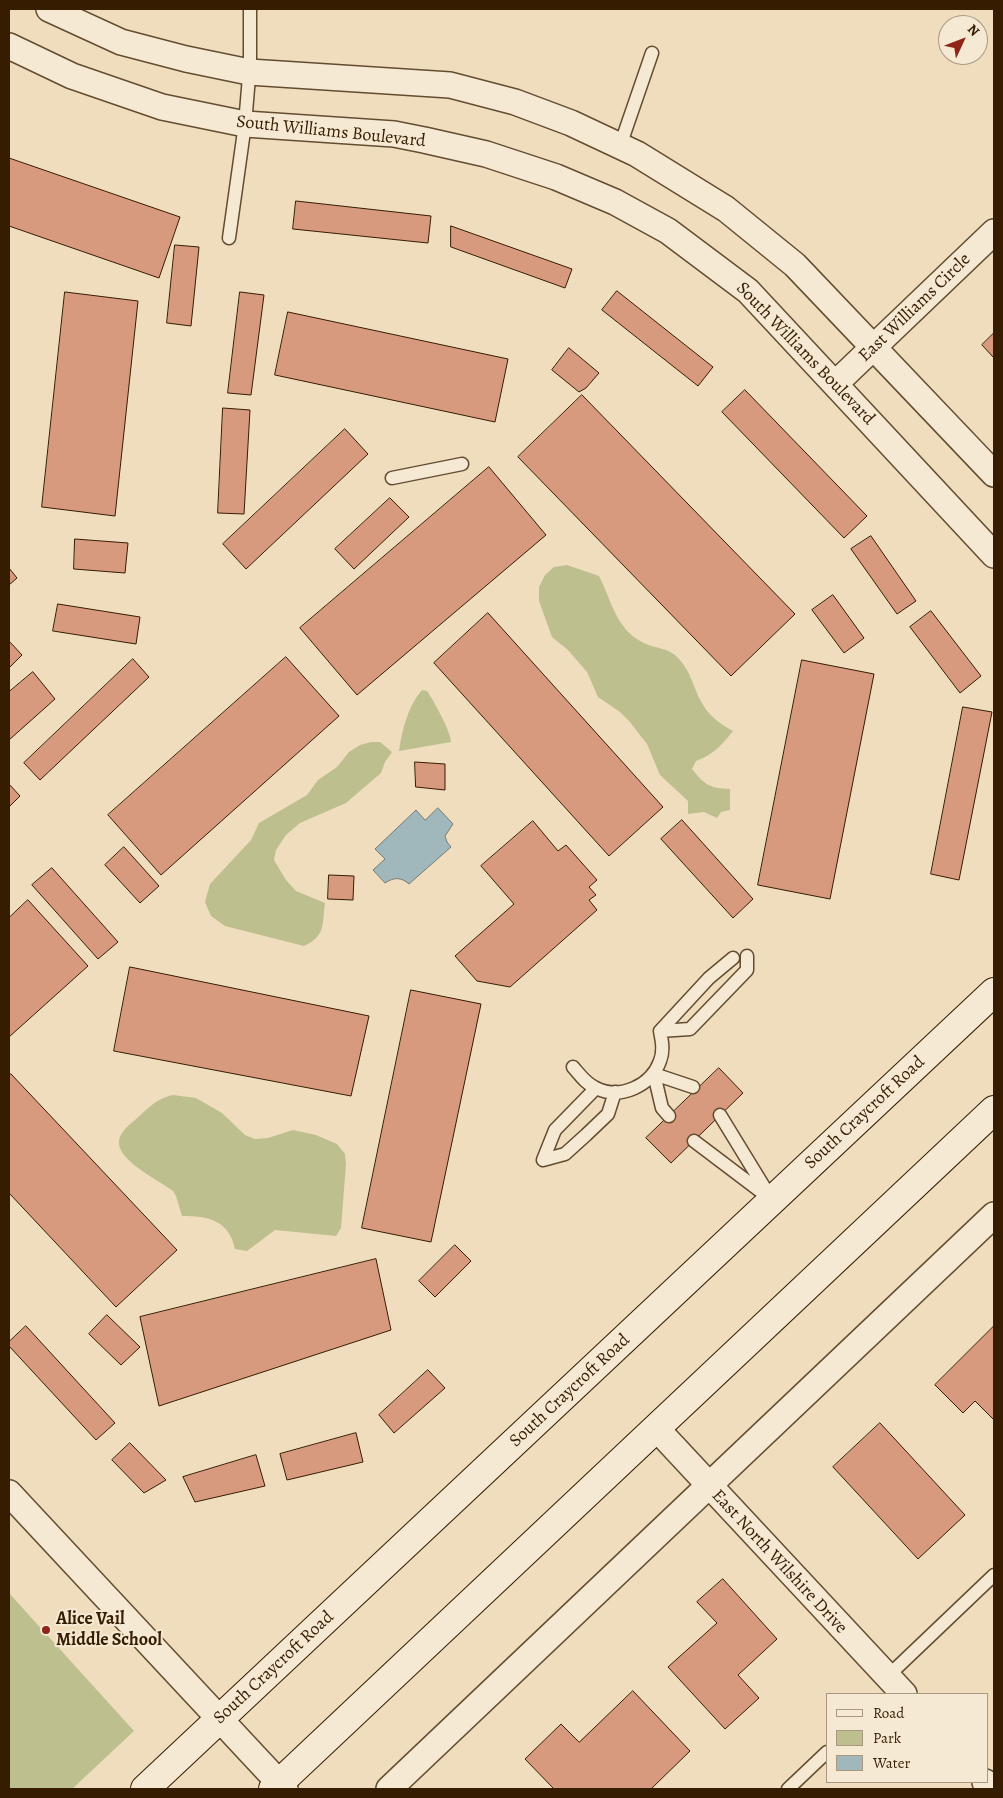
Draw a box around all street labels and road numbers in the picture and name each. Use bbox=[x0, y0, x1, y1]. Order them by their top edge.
street label: South Williams Boulevard bbox=[235, 111, 427, 153]
street label: East Williams Circle bbox=[855, 249, 975, 367]
street label: South Williams Boulevard bbox=[731, 278, 879, 430]
street label: South Craycroft Road bbox=[800, 1052, 930, 1174]
street label: South Craycroft Road bbox=[505, 1330, 635, 1452]
street label: East North Wilshire Drive bbox=[707, 1485, 851, 1639]
street label: South Craycroft Road bbox=[209, 1607, 339, 1729]

